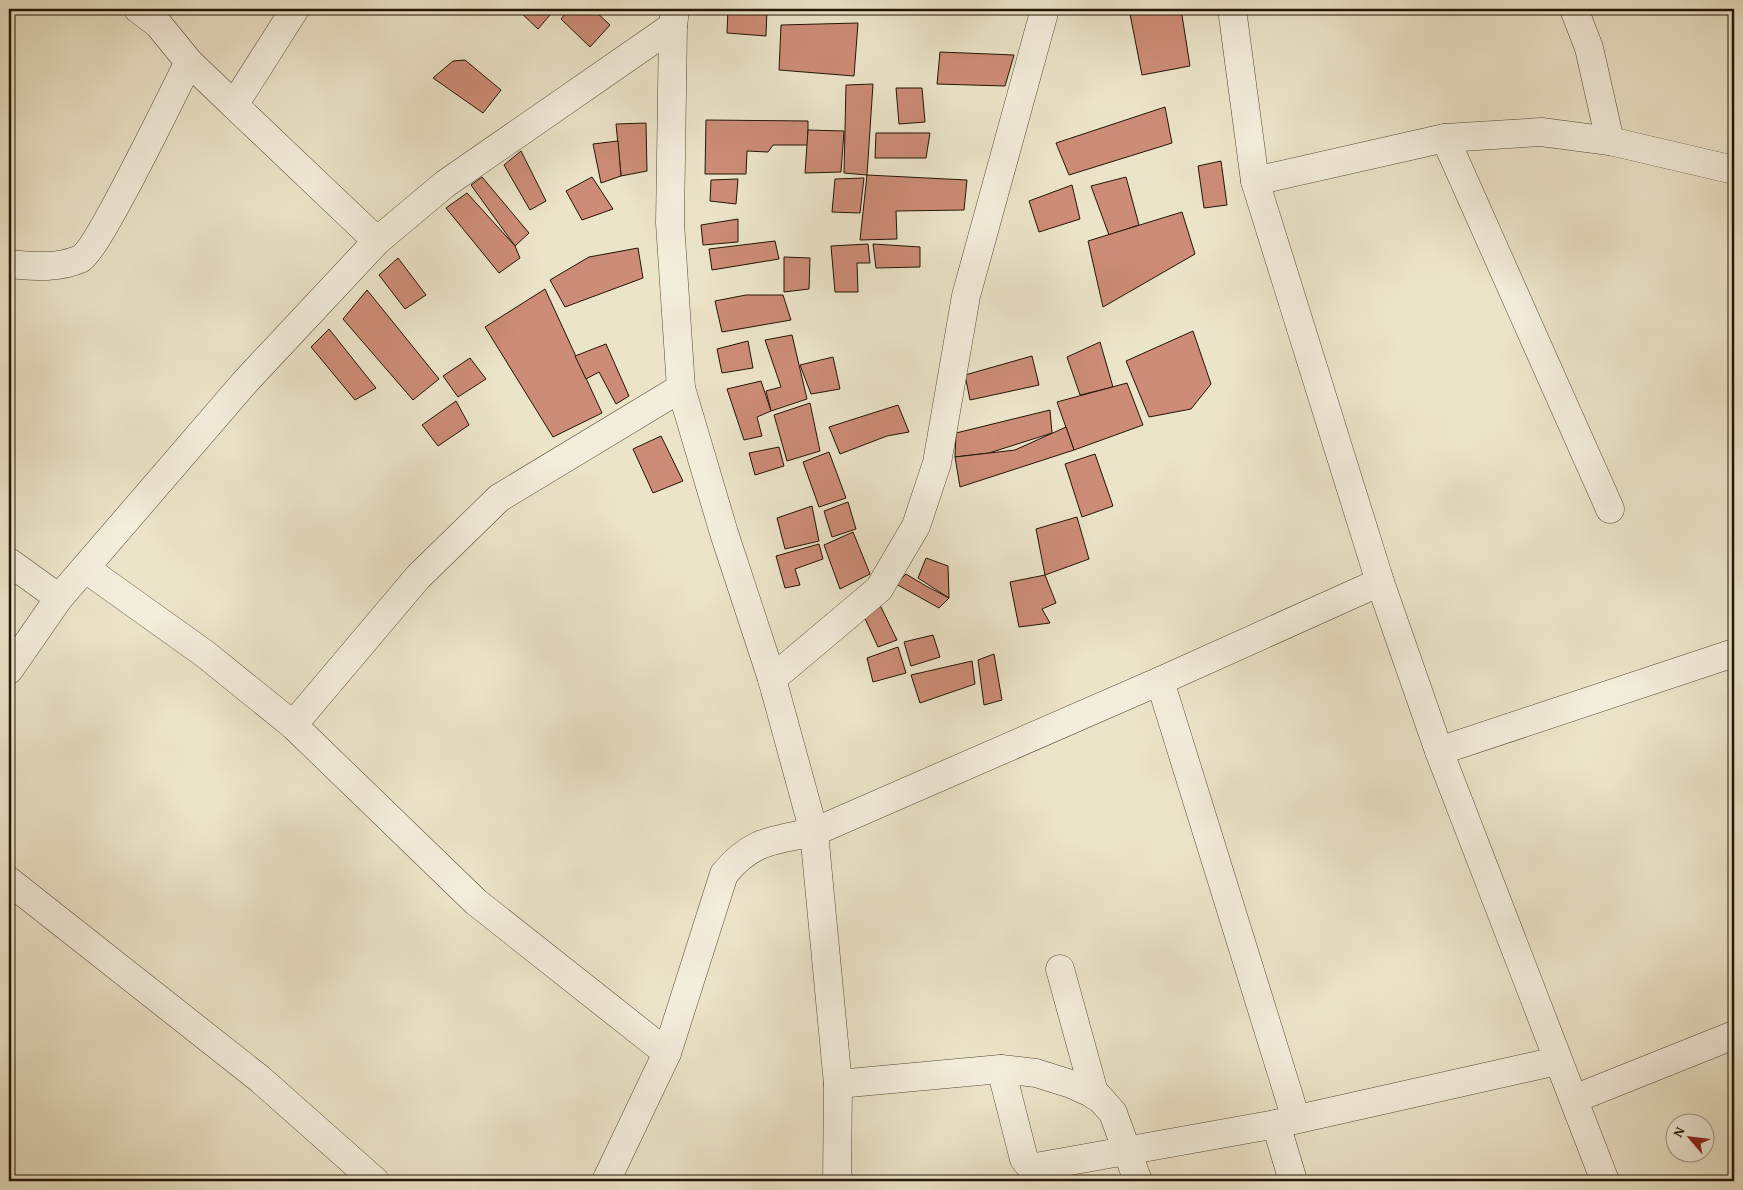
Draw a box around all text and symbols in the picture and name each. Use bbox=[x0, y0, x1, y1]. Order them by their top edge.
north arrow bbox=[1666, 1112, 1716, 1162]
text: N bbox=[1667, 1123, 1690, 1141]

